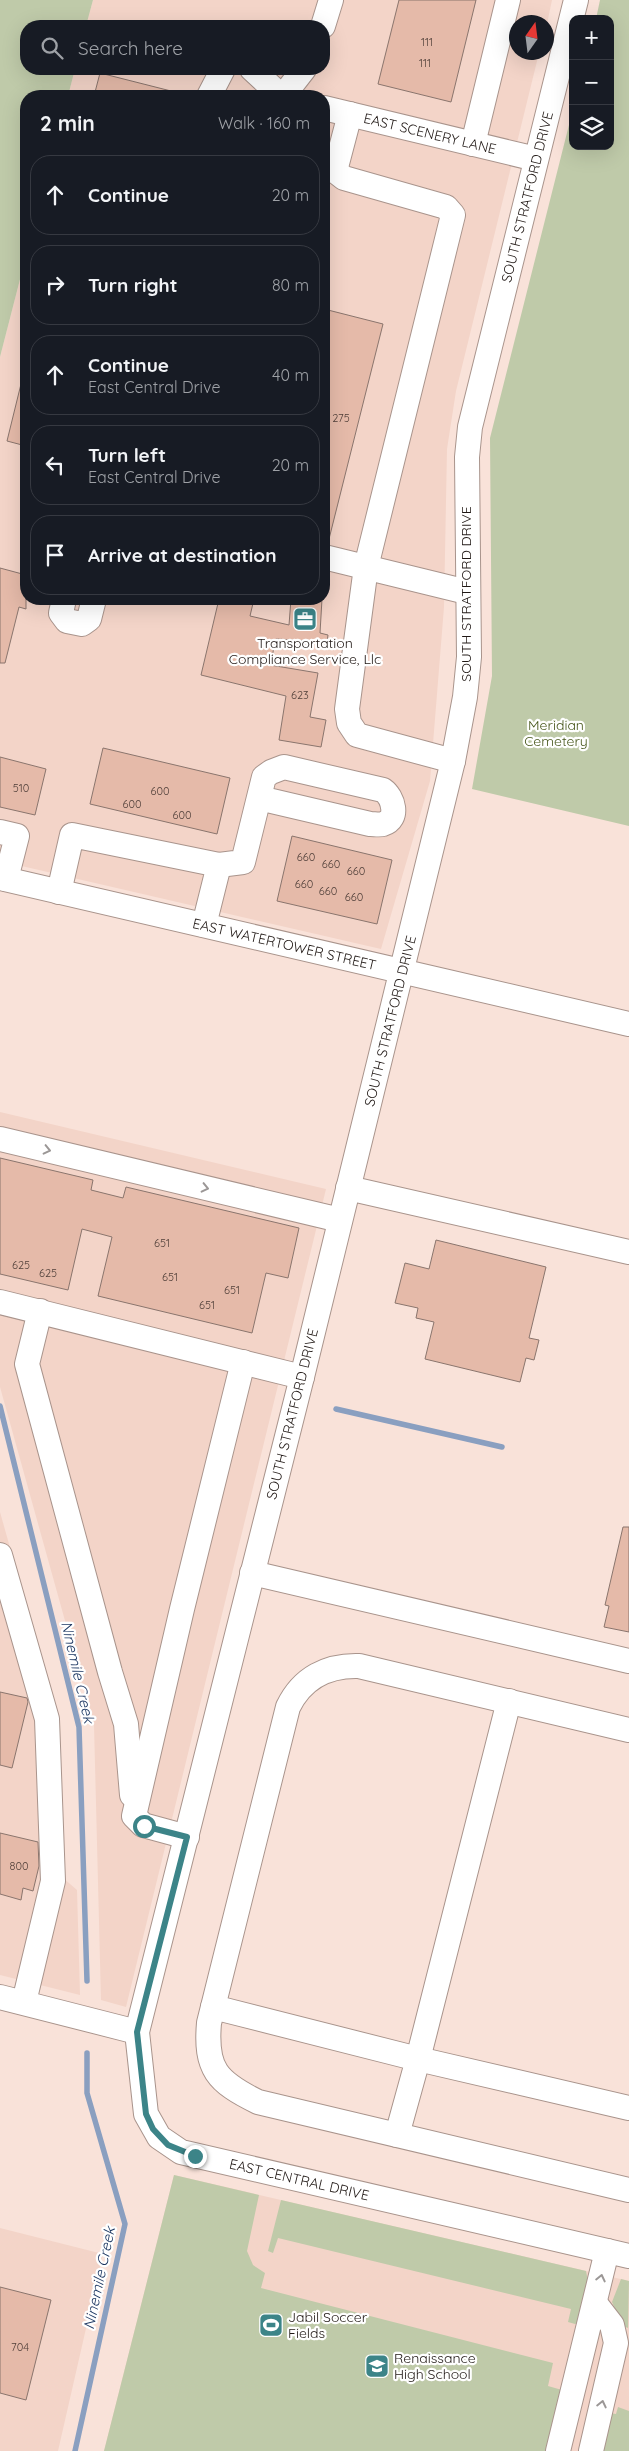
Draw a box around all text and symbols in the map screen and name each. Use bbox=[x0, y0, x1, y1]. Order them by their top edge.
north arrow bbox=[509, 15, 554, 60]
map controls bbox=[569, 15, 614, 150]
button: + bbox=[569, 15, 614, 60]
search box bbox=[20, 20, 330, 75]
icon: search bbox=[38, 34, 66, 62]
house number: 111 bbox=[421, 35, 433, 49]
text: Search here bbox=[78, 36, 183, 60]
house number: 111 bbox=[419, 56, 431, 70]
button: − bbox=[569, 60, 614, 105]
button: layers bbox=[569, 105, 614, 150]
street label: EAST SCENERY LANE bbox=[362, 109, 498, 158]
text: 2 min bbox=[40, 110, 95, 136]
street label: SOUTH STRATFORD DRIVE bbox=[497, 110, 557, 284]
text: Walk · 160 m bbox=[218, 113, 310, 133]
icon: ahead bbox=[41, 181, 69, 209]
text: Continue bbox=[88, 183, 169, 207]
text: 20 m bbox=[272, 185, 309, 205]
icon: right bbox=[41, 271, 69, 299]
text: Turn right bbox=[88, 273, 177, 297]
text: 80 m bbox=[272, 275, 309, 295]
text: Continue bbox=[88, 353, 169, 377]
icon: ahead bbox=[41, 361, 69, 389]
text: 40 m bbox=[272, 365, 309, 385]
text: East Central Drive bbox=[88, 377, 220, 397]
house number: 275 bbox=[332, 411, 350, 425]
text: Turn left bbox=[88, 443, 166, 467]
icon: left bbox=[41, 451, 69, 479]
text: 20 m bbox=[272, 455, 309, 475]
text: East Central Drive bbox=[88, 467, 220, 487]
street label: SOUTH STRATFORD DRIVE bbox=[457, 506, 475, 682]
icon: arrive bbox=[41, 541, 69, 569]
text: Arrive at destination bbox=[88, 543, 277, 567]
office icon: Transportation Compliance Service, Llc bbox=[292, 606, 318, 632]
place label: Transportation Compliance Service, Llc bbox=[229, 634, 381, 668]
house number: 623 bbox=[291, 688, 309, 702]
park label: Meridian Cemetery bbox=[524, 716, 588, 750]
house number: 510 bbox=[13, 781, 29, 795]
house number: 600 bbox=[150, 784, 170, 798]
house number: 600 bbox=[122, 797, 142, 811]
house number: 600 bbox=[172, 808, 192, 822]
house number: 660 bbox=[297, 850, 315, 864]
house number: 660 bbox=[322, 857, 340, 871]
house number: 660 bbox=[347, 864, 365, 878]
house number: 660 bbox=[295, 877, 313, 891]
house number: 660 bbox=[319, 884, 337, 898]
house number: 660 bbox=[345, 890, 363, 904]
street label: EAST WATERTOWER STREET bbox=[191, 914, 378, 974]
street label: SOUTH STRATFORD DRIVE bbox=[360, 934, 420, 1108]
one-way arrow bbox=[43, 1144, 52, 1155]
one-way arrow bbox=[201, 1182, 210, 1193]
house number: 651 bbox=[154, 1236, 170, 1250]
house number: 625 bbox=[12, 1258, 30, 1272]
house number: 625 bbox=[39, 1266, 57, 1280]
house number: 651 bbox=[162, 1270, 178, 1284]
house number: 651 bbox=[224, 1283, 240, 1297]
house number: 651 bbox=[199, 1298, 215, 1312]
street label: SOUTH STRATFORD DRIVE bbox=[262, 1327, 322, 1501]
water label: Ninemile Creek bbox=[57, 1619, 99, 1727]
route start bbox=[133, 1815, 156, 1838]
house number: 800 bbox=[9, 1859, 29, 1873]
route end bbox=[184, 2145, 207, 2168]
street label: EAST CENTRAL DRIVE bbox=[228, 2155, 371, 2204]
water label: Ninemile Creek bbox=[79, 2223, 120, 2331]
one-way arrow bbox=[595, 2274, 606, 2283]
place label: Jabil Soccer Fields bbox=[288, 2308, 368, 2342]
sports icon: Jabil Soccer Fields bbox=[258, 2312, 284, 2338]
house number: 704 bbox=[11, 2340, 29, 2354]
place label: Renaissance High School bbox=[394, 2349, 476, 2383]
school or university icon: Renaissance High School bbox=[364, 2353, 390, 2379]
one-way arrow bbox=[596, 2399, 607, 2408]

